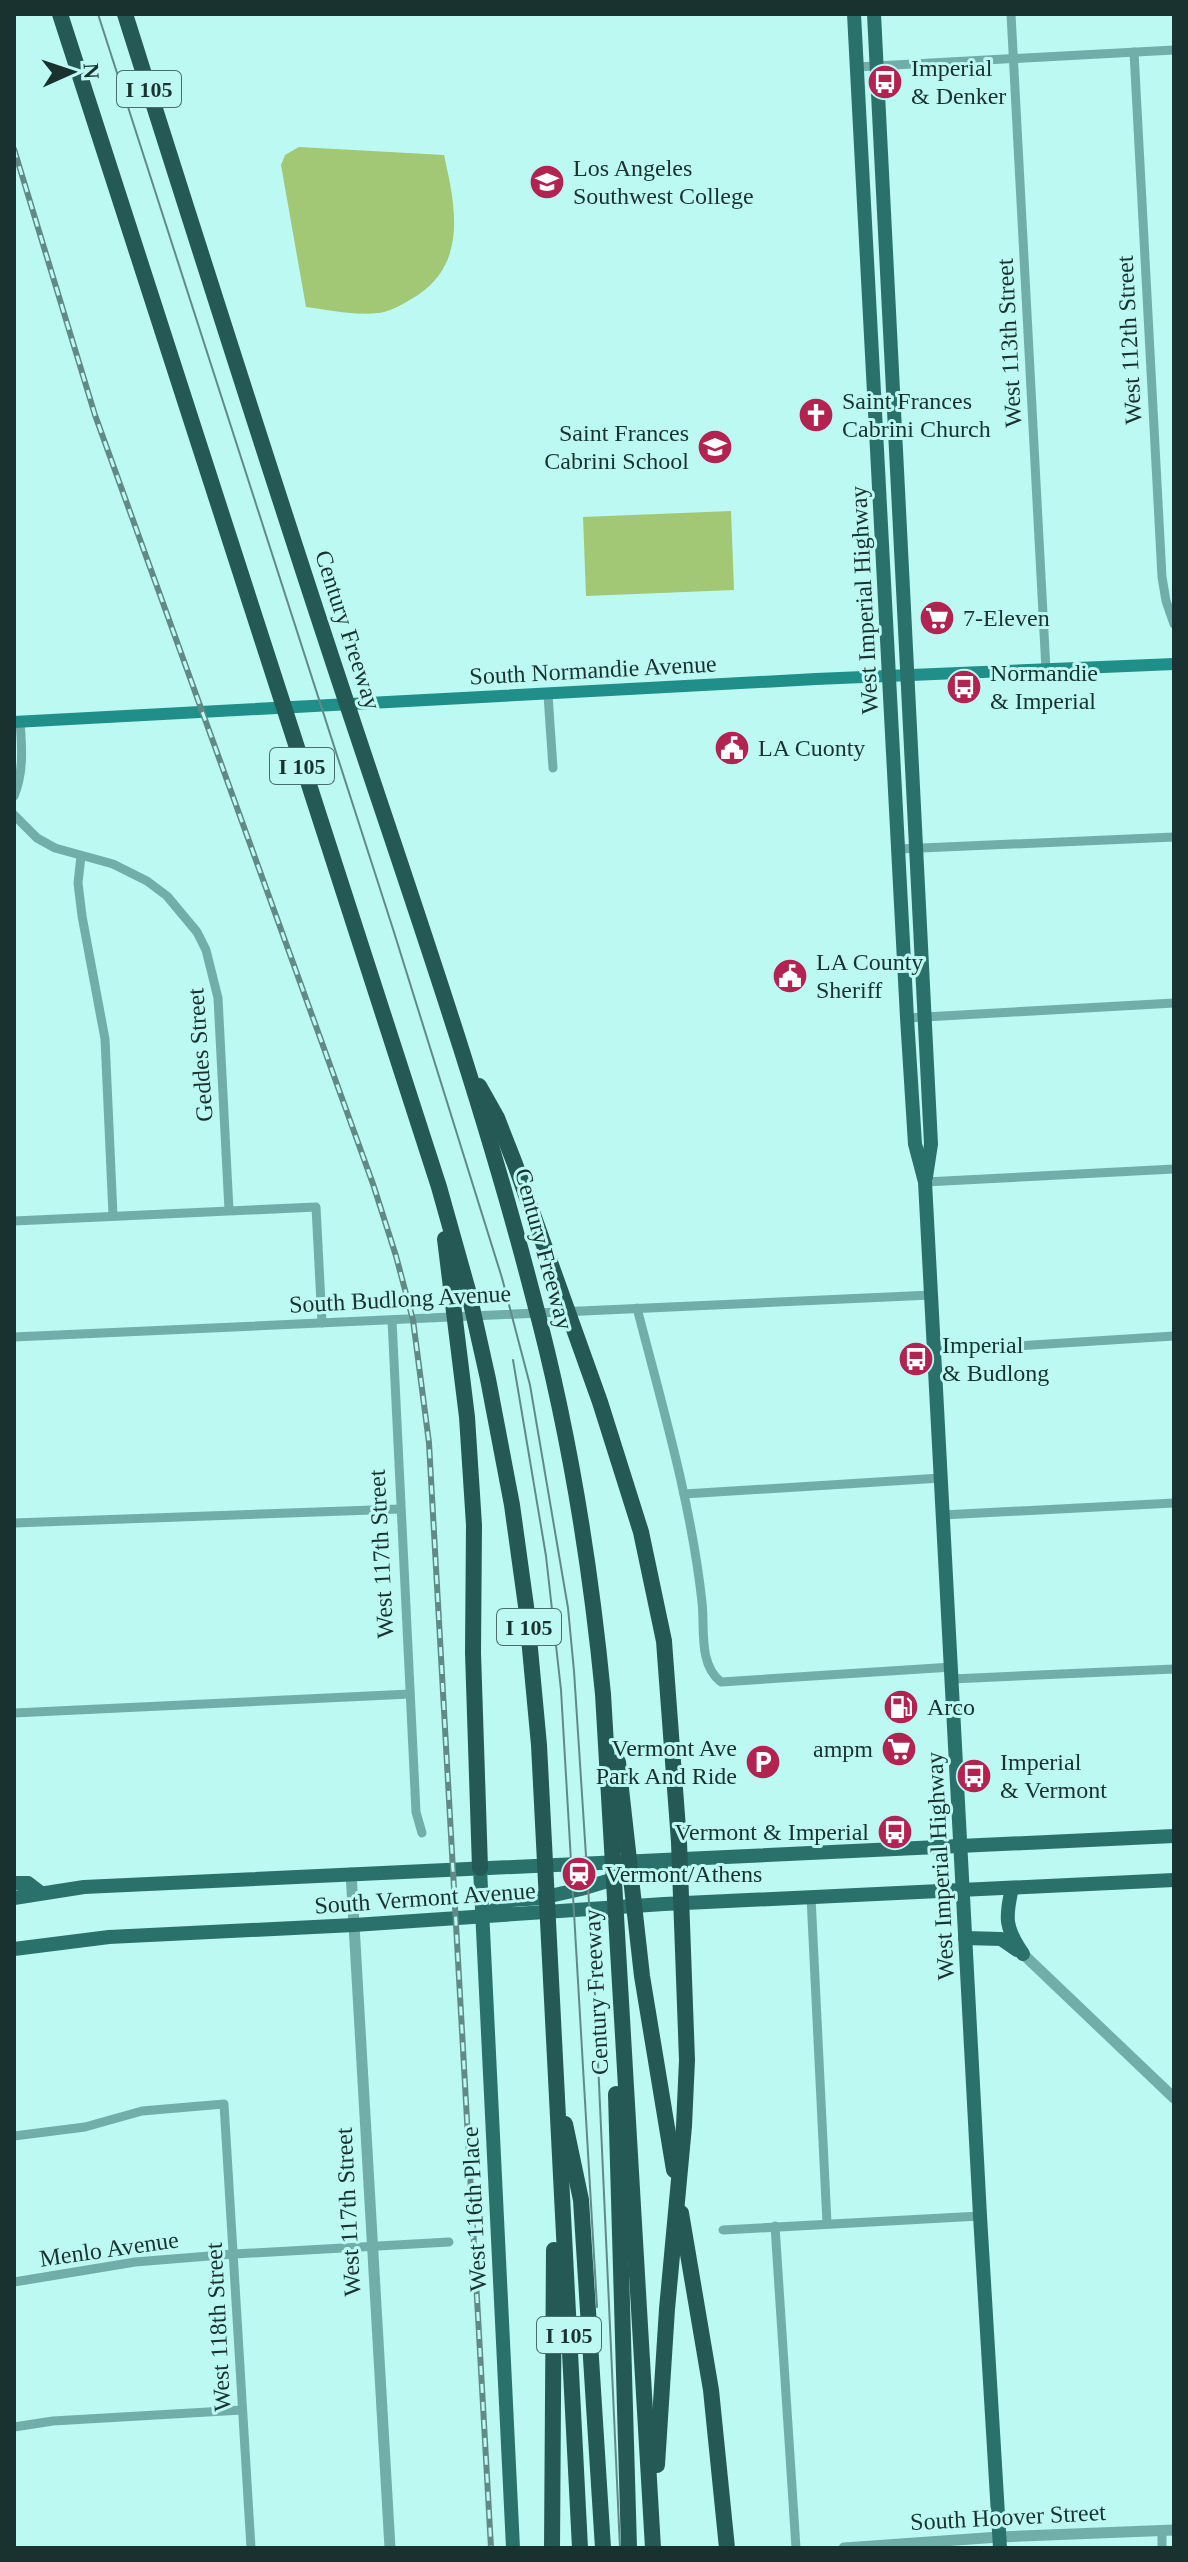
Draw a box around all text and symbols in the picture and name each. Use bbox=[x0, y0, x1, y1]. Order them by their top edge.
north arrow bbox=[32, 32, 112, 112]
place label: Imperial & Denker bbox=[911, 55, 1006, 109]
text: N bbox=[79, 62, 104, 80]
bus stop icon: Imperial & Denker bbox=[866, 63, 904, 101]
road number: I 105 bbox=[117, 71, 181, 107]
place label: Los Angeles Southwest College bbox=[573, 155, 754, 209]
school or university icon: Los Angeles Southwest College bbox=[528, 163, 566, 201]
street label: West 112th Street bbox=[1112, 255, 1146, 425]
street label: West 113th Street bbox=[992, 258, 1026, 428]
place label: Saint Frances Cabrini Church bbox=[842, 388, 991, 442]
church icon: Saint Frances Cabrini Church bbox=[797, 396, 835, 434]
place label: Saint Frances Cabrini School bbox=[544, 420, 689, 474]
school or university icon: Saint Frances Cabrini School bbox=[696, 428, 734, 466]
street label: West Imperial Highway bbox=[845, 485, 883, 715]
street label: Century Freeway bbox=[310, 547, 386, 713]
supermarket icon: 7-Eleven bbox=[918, 599, 956, 637]
place label: 7-Eleven bbox=[963, 605, 1050, 631]
street label: South Normandie Avenue bbox=[469, 651, 717, 689]
place label: Normandie & Imperial bbox=[990, 660, 1098, 714]
bus stop icon: Normandie & Imperial bbox=[945, 668, 983, 706]
public building icon: LA Cuonty bbox=[713, 729, 751, 767]
place label: LA Cuonty bbox=[758, 735, 865, 761]
road number: I 105 bbox=[270, 748, 334, 784]
place label: LA County Sheriff bbox=[816, 949, 923, 1003]
public building icon: LA County Sheriff bbox=[771, 957, 809, 995]
street label: Geddes Street bbox=[182, 987, 218, 1123]
street label: Century Freeway bbox=[510, 1165, 578, 1333]
street label: South Budlong Avenue bbox=[288, 1280, 512, 1318]
place label: Imperial & Budlong bbox=[942, 1332, 1049, 1386]
bus stop icon: Imperial & Budlong bbox=[897, 1340, 935, 1378]
street label: West 117th Street bbox=[364, 1469, 398, 1639]
road number: I 105 bbox=[497, 1609, 561, 1645]
fuel station icon: Arco bbox=[882, 1688, 920, 1726]
place label: Arco bbox=[927, 1694, 975, 1720]
supermarket icon: ampm bbox=[880, 1730, 918, 1768]
place label: Vermont Ave Park And Ride bbox=[596, 1735, 737, 1789]
place label: ampm bbox=[813, 1736, 873, 1762]
parking icon: Vermont Ave Park And Ride bbox=[744, 1743, 782, 1781]
place label: Imperial & Vermont bbox=[1000, 1749, 1107, 1803]
street label: West Imperial Highway bbox=[921, 1751, 959, 1981]
bus stop icon: Imperial & Vermont bbox=[955, 1757, 993, 1795]
bus stop icon: Vermont & Imperial bbox=[876, 1813, 914, 1851]
place label: Vermont & Imperial bbox=[674, 1819, 869, 1845]
station icon: Vermont/Athens bbox=[560, 1855, 598, 1893]
place label: Vermont/Athens bbox=[605, 1861, 762, 1887]
street label: South Vermont Avenue bbox=[313, 1877, 537, 1919]
street label: Century Freeway bbox=[579, 1908, 613, 2076]
street label: West 116th Place bbox=[457, 2126, 491, 2292]
street label: West 117th Street bbox=[331, 2127, 365, 2297]
street label: Menlo Avenue bbox=[38, 2226, 180, 2272]
street label: West 118th Street bbox=[201, 2242, 235, 2412]
road number: I 105 bbox=[537, 2317, 601, 2353]
street label: South Hoover Street bbox=[909, 2499, 1107, 2535]

